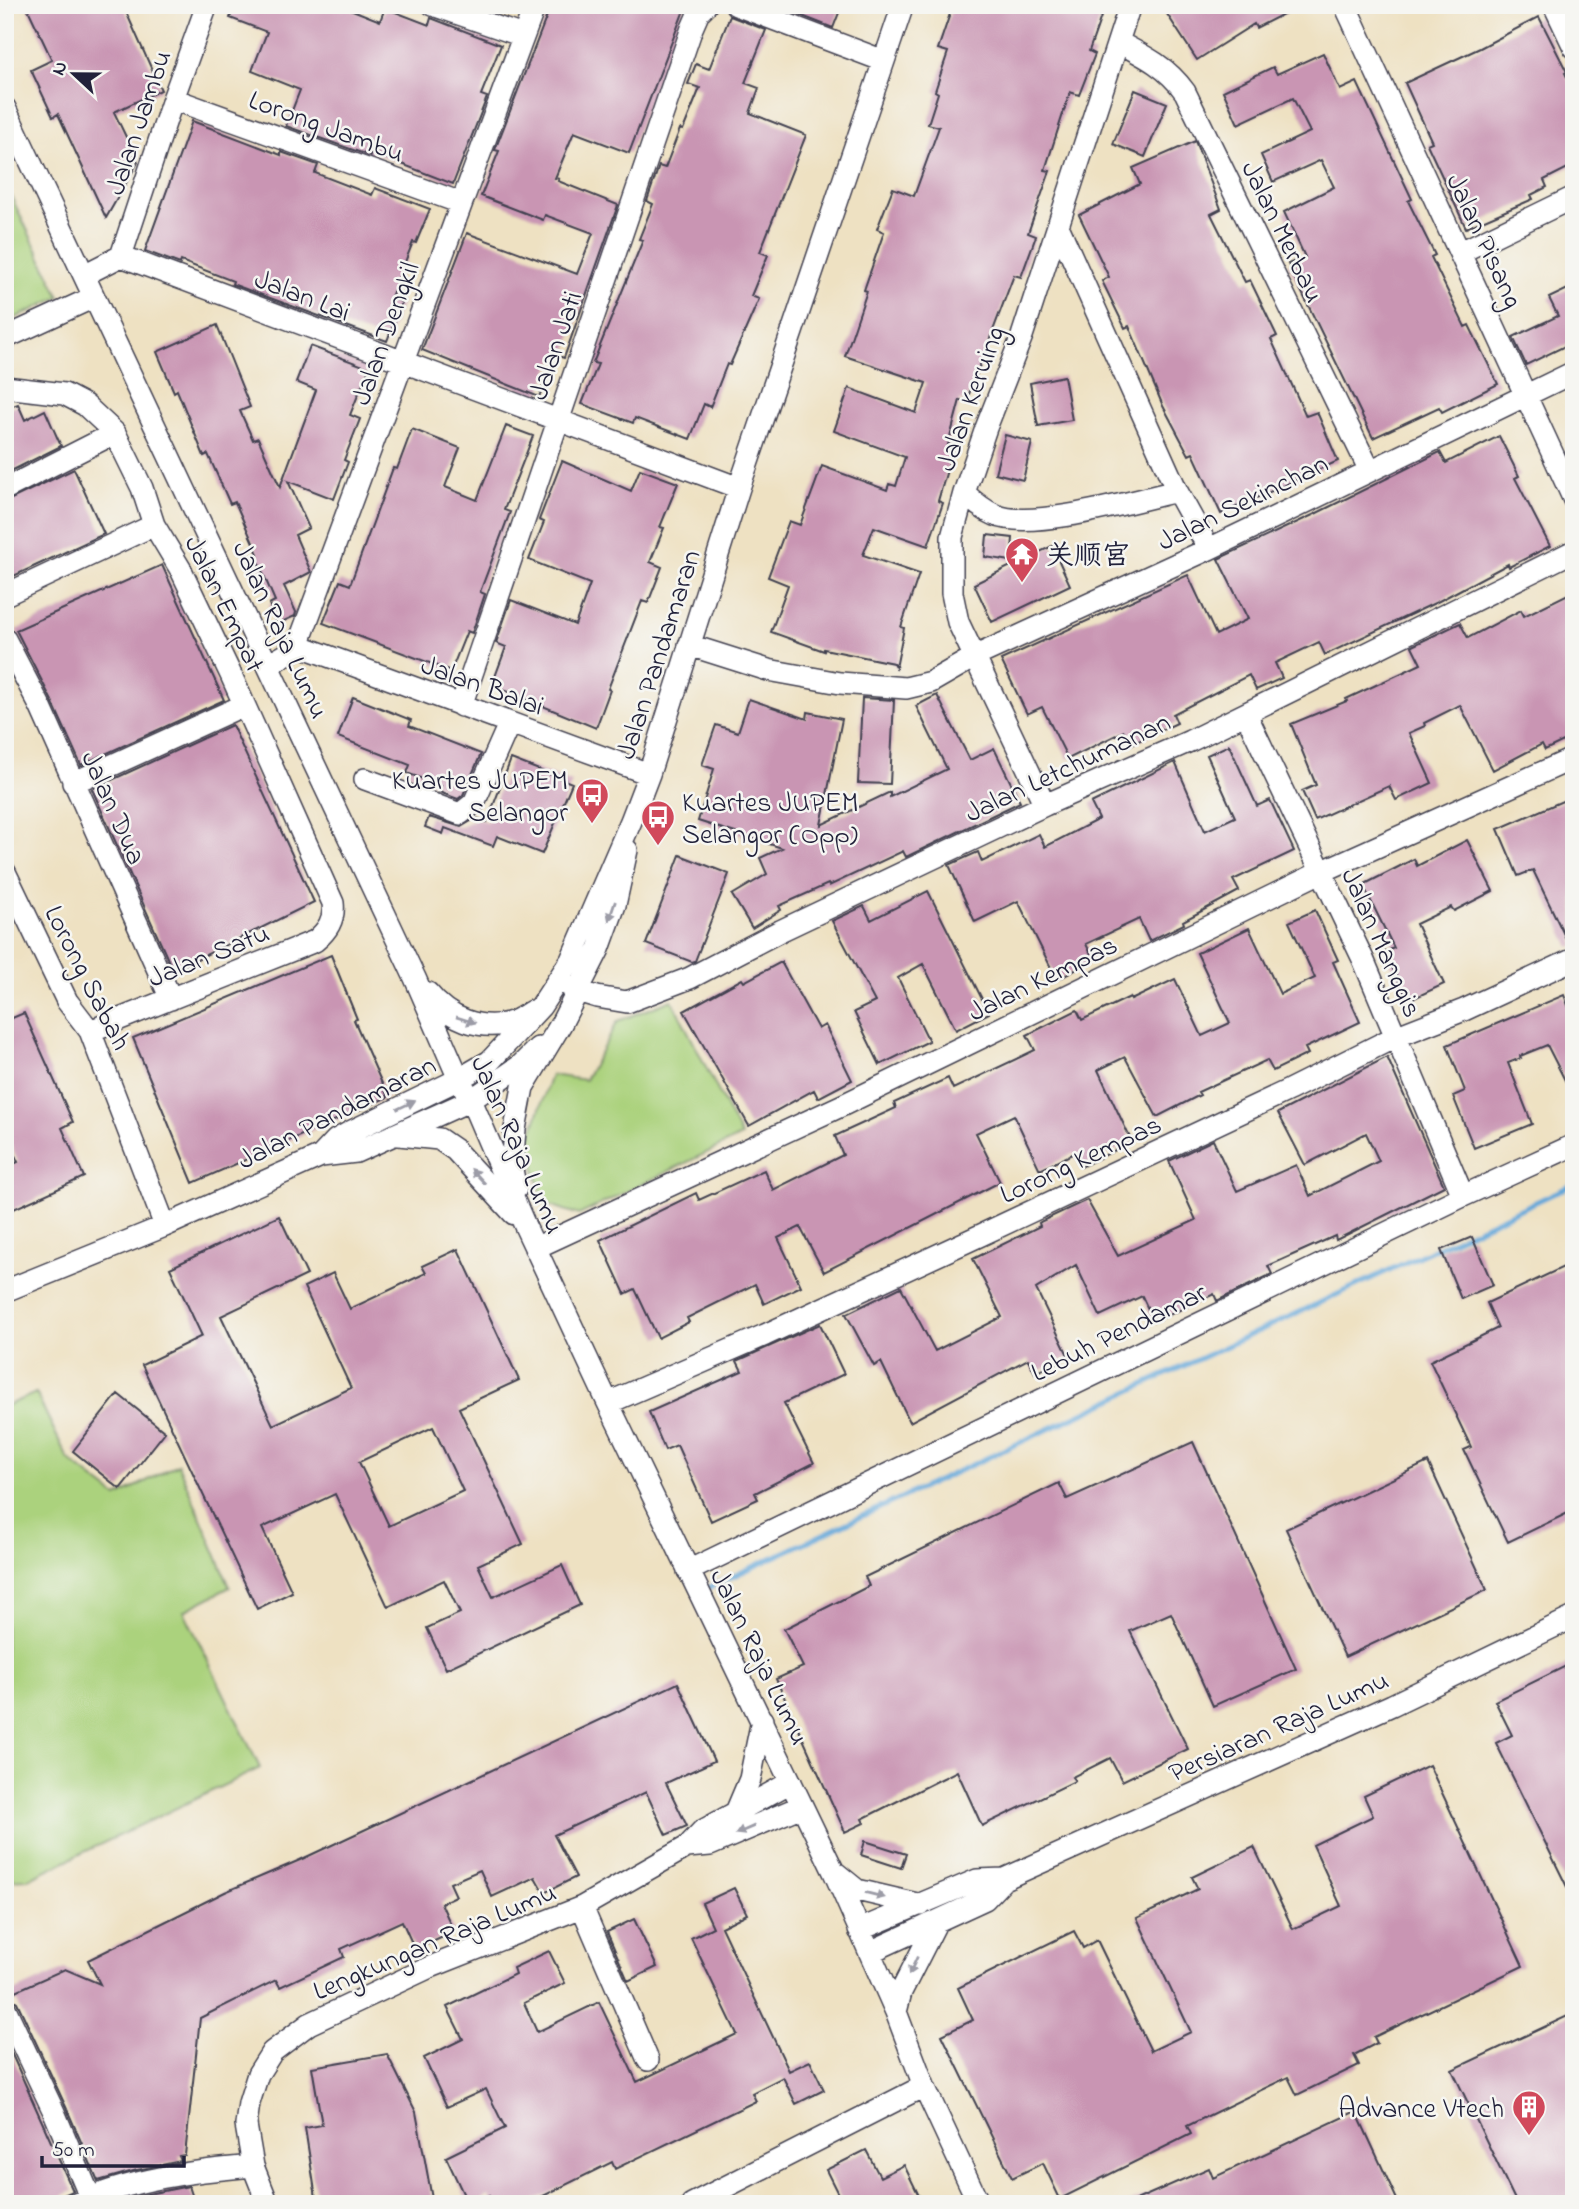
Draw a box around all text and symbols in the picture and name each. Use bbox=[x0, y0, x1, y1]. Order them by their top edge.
north arrow bbox=[38, 38, 108, 108]
street label: Jalan Jambu bbox=[96, 45, 184, 201]
text: N bbox=[46, 57, 76, 80]
street label: Lorong Jambu bbox=[242, 81, 409, 175]
street label: Jalan Merbau bbox=[1229, 155, 1333, 310]
street label: Jalan Pisang bbox=[1434, 167, 1532, 316]
street label: Jalan Dengkil bbox=[342, 257, 432, 412]
street label: Jalan Lai bbox=[248, 260, 356, 334]
street label: Jalan Jati bbox=[520, 286, 595, 406]
street label: Jalan Keruing bbox=[927, 321, 1017, 477]
street label: Jalan Sekinchan bbox=[1151, 445, 1336, 563]
street label: Jalan Empat bbox=[172, 529, 274, 680]
street label: Jalan Raja Lumu bbox=[220, 535, 338, 726]
temple icon: 关顺宫 bbox=[1003, 535, 1041, 584]
place label: 关顺宫 bbox=[1046, 537, 1130, 578]
street label: Jalan Pandamaran bbox=[607, 545, 714, 765]
street label: Jalan Balai bbox=[415, 646, 549, 728]
street label: Jalan Letchumanan bbox=[959, 703, 1178, 835]
street label: Jalan Dua bbox=[68, 745, 155, 872]
place label: Kuartes JUPEM Selangor bbox=[392, 762, 568, 835]
bus stop icon: Kuartes JUPEM Selangor bbox=[573, 776, 611, 825]
place label: Kuartes JUPEM Selangor (Opp) bbox=[682, 784, 858, 857]
bus stop icon: Kuartes JUPEM Selangor (Opp) bbox=[639, 798, 677, 847]
street label: Jalan Manggis bbox=[1329, 862, 1431, 1025]
street label: Lorong Sabah bbox=[32, 899, 140, 1058]
one-way arrow bbox=[606, 901, 617, 922]
street label: Jalan Satu bbox=[142, 914, 276, 1000]
street label: Jalan Kempas bbox=[962, 926, 1125, 1034]
one-way arrow bbox=[456, 1016, 477, 1026]
street label: Jalan Pandamaran bbox=[231, 1046, 444, 1182]
street label: Jalan Raja Lumu bbox=[458, 1050, 574, 1241]
one-way arrow bbox=[396, 1099, 416, 1111]
street label: Lorong Kempas bbox=[994, 1106, 1169, 1217]
one-way arrow bbox=[470, 1167, 486, 1185]
street label: Lebuh Pendamar bbox=[1025, 1274, 1215, 1394]
street label: Jalan Raja Lumu bbox=[697, 1562, 818, 1753]
street label: Persiaran Raja Lumu bbox=[1163, 1661, 1396, 1795]
one-way arrow bbox=[735, 1825, 756, 1836]
street label: Lengkungan Raja Lumu bbox=[307, 1873, 564, 2013]
one-way arrow bbox=[864, 1890, 886, 1901]
one-way arrow bbox=[907, 1956, 918, 1976]
building icon: Advance Vtech bbox=[1510, 2088, 1548, 2137]
place label: Advance Vtech bbox=[1338, 2090, 1504, 2131]
scale bar bbox=[42, 2125, 184, 2169]
text: 50 m bbox=[52, 2136, 95, 2166]

